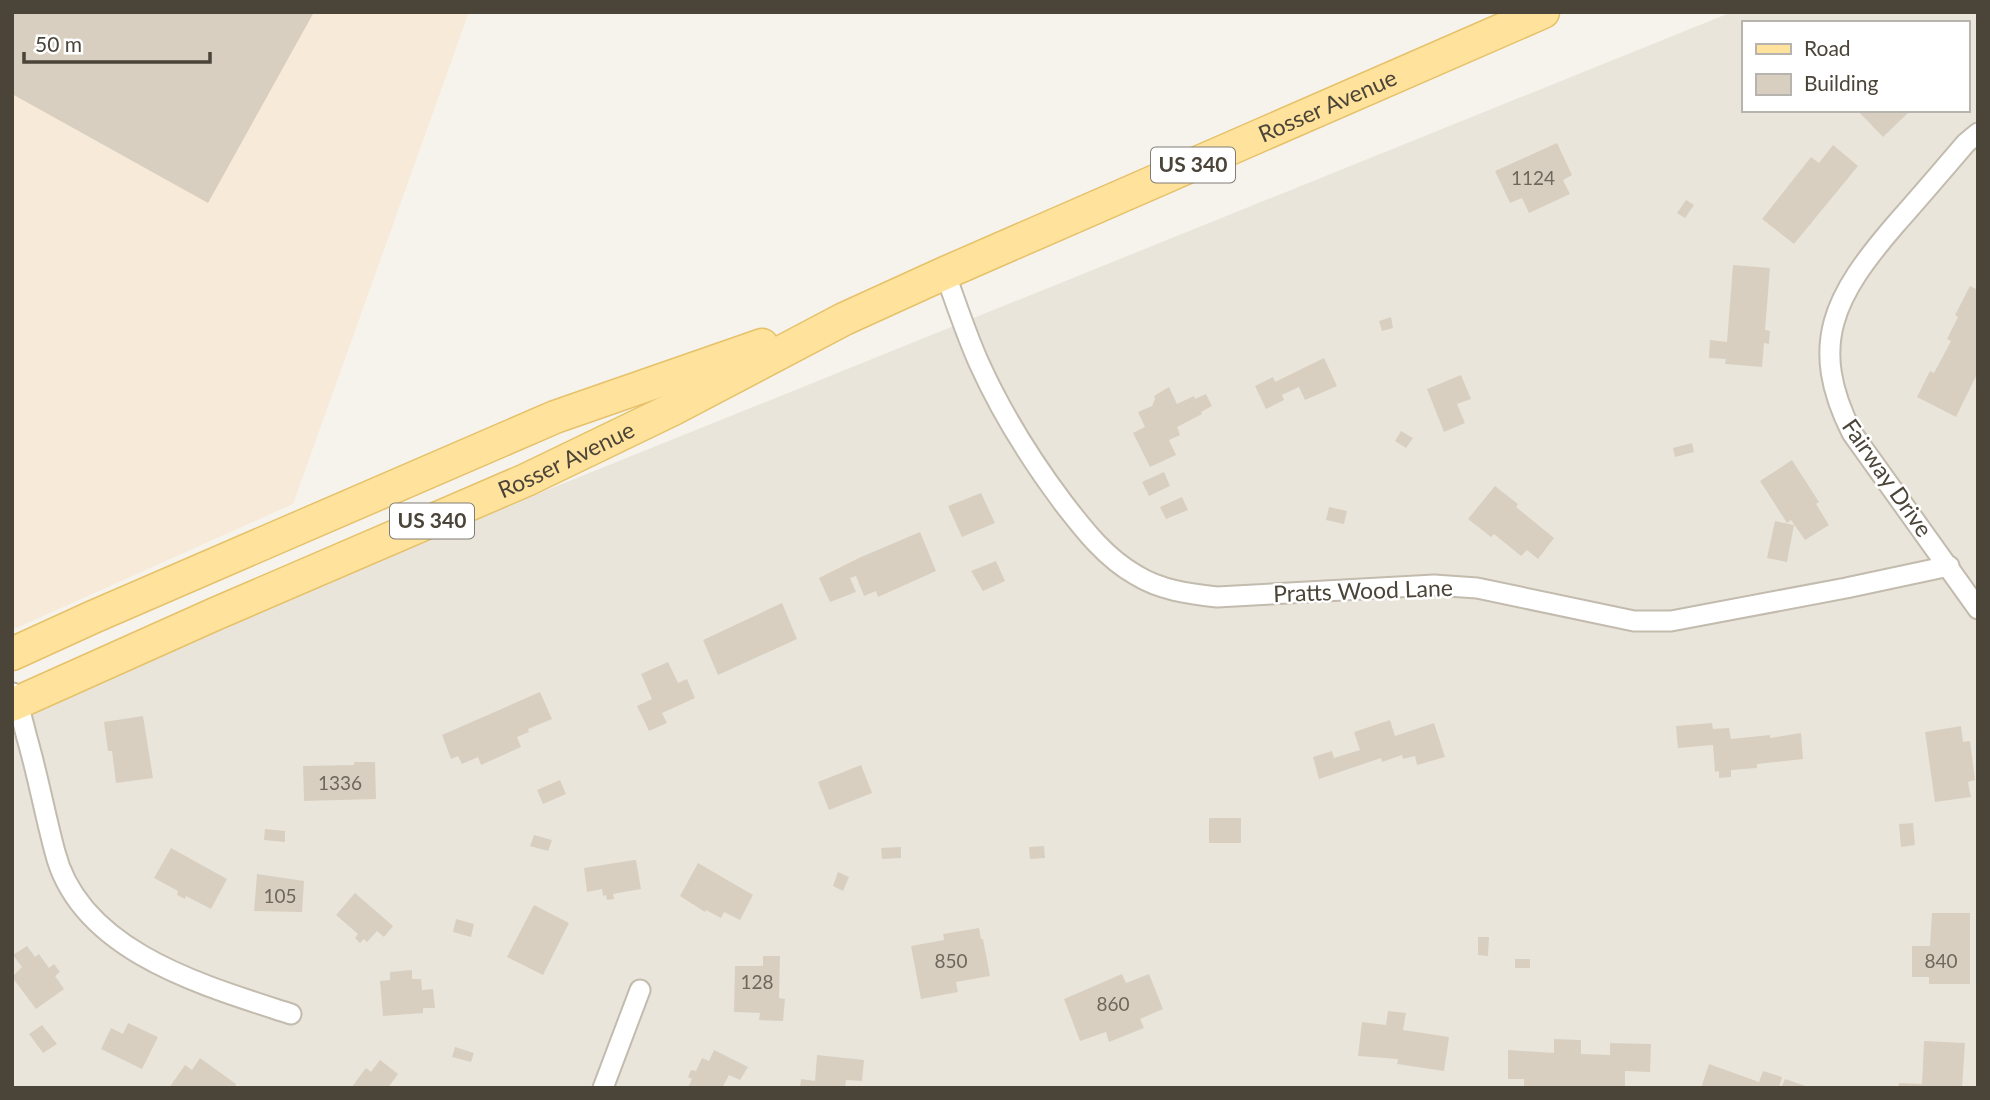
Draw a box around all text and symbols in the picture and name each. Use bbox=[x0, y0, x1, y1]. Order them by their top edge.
scale bar bbox=[24, 21, 210, 65]
legend bbox=[1742, 21, 1969, 112]
text: 50 m bbox=[35, 31, 82, 56]
text: Road bbox=[1804, 35, 1851, 60]
street label: Rosser Avenue bbox=[1254, 63, 1401, 148]
text: Building bbox=[1804, 70, 1879, 95]
road number: US 340 bbox=[1151, 148, 1235, 182]
house number: 1124 bbox=[1511, 166, 1555, 189]
street label: Fairway Drive bbox=[1837, 413, 1939, 542]
street label: Rosser Avenue bbox=[493, 415, 639, 503]
road number: US 340 bbox=[390, 504, 474, 538]
street label: Pratts Wood Lane bbox=[1273, 573, 1453, 607]
house number: 1336 bbox=[318, 771, 362, 794]
house number: 105 bbox=[263, 884, 297, 907]
house number: 850 bbox=[934, 949, 968, 972]
house number: 840 bbox=[1924, 949, 1958, 972]
house number: 128 bbox=[740, 970, 774, 993]
house number: 860 bbox=[1096, 992, 1130, 1015]

